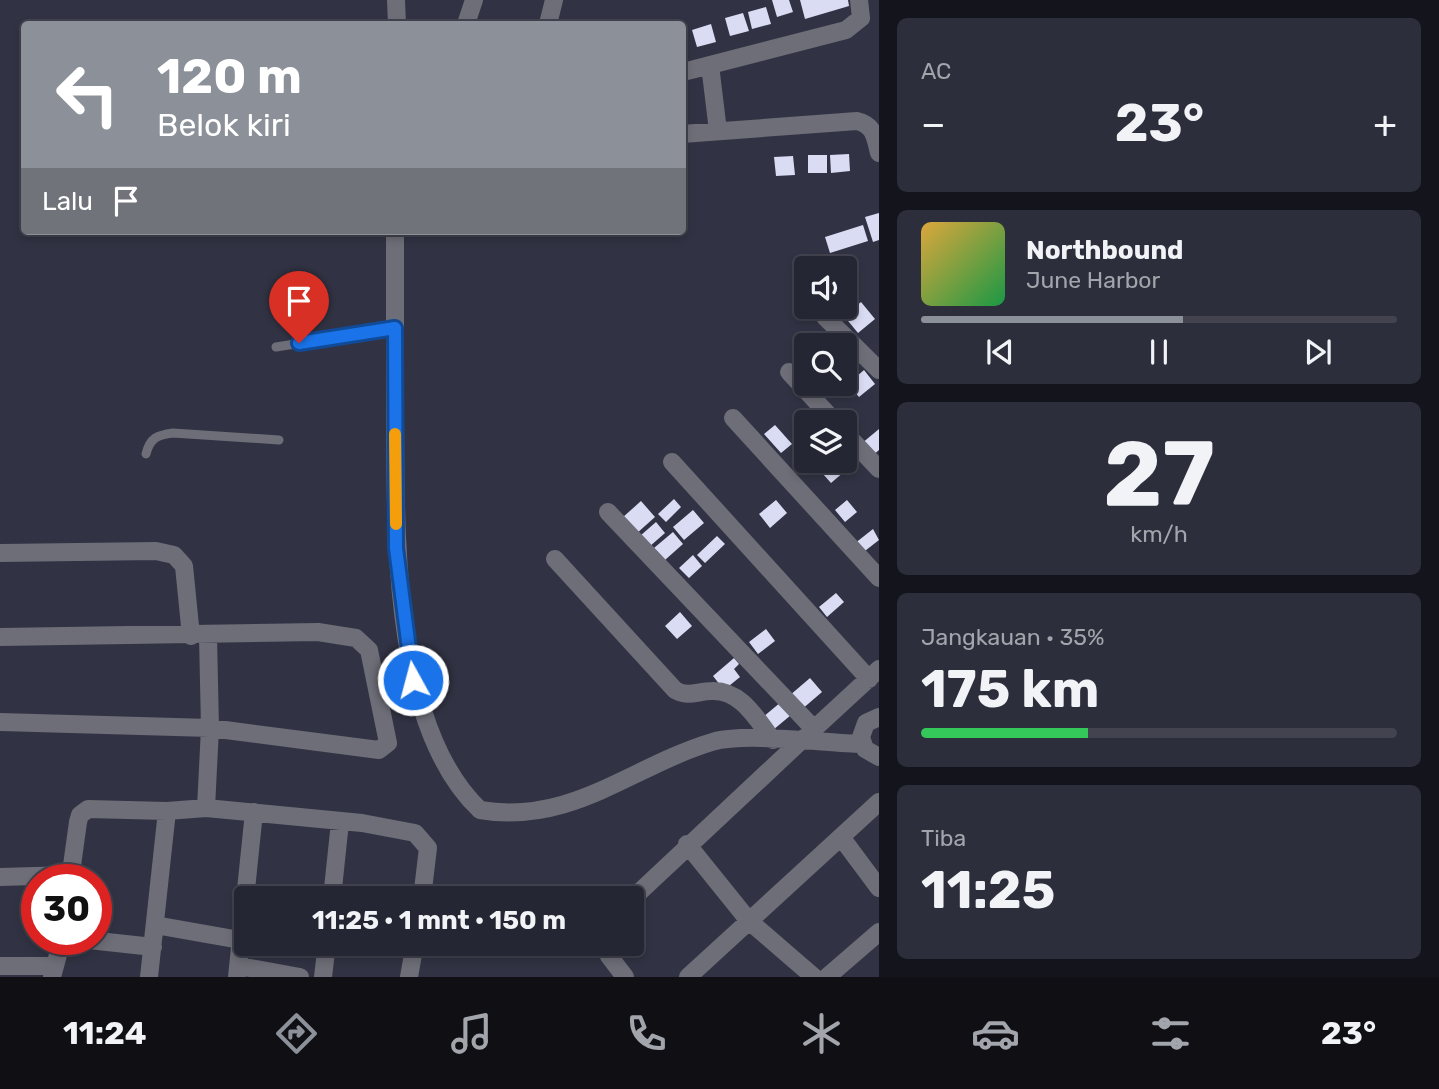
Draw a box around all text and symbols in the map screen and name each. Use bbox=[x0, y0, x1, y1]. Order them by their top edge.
text: 120 m bbox=[157, 47, 302, 105]
icon: left bbox=[42, 49, 133, 140]
text: AC bbox=[921, 57, 951, 85]
text: 23° bbox=[1115, 92, 1204, 154]
text: − bbox=[921, 101, 946, 147]
text: + bbox=[1373, 101, 1397, 147]
text: Belok kiri bbox=[157, 106, 291, 144]
icon: arrive bbox=[107, 182, 145, 220]
text: Lalu bbox=[42, 186, 93, 217]
text: Northbound bbox=[1026, 235, 1184, 266]
map controls bbox=[794, 256, 857, 473]
button: sound bbox=[794, 256, 857, 319]
text: June Harbor bbox=[1026, 266, 1160, 294]
pin bbox=[269, 271, 329, 343]
icon: arrive bbox=[280, 282, 318, 320]
button: search bbox=[794, 333, 857, 396]
icon: previous bbox=[981, 333, 1019, 371]
icon: pause bbox=[1140, 333, 1178, 371]
icon: next bbox=[1299, 333, 1337, 371]
button: layers bbox=[794, 410, 857, 473]
text: 27 bbox=[1103, 420, 1215, 528]
text: km/h bbox=[1130, 520, 1188, 548]
text: Jangkauan · 35% bbox=[921, 623, 1105, 651]
position arrow bbox=[376, 643, 450, 717]
text: 175 km bbox=[921, 658, 1099, 720]
text: Tiba bbox=[921, 824, 966, 852]
text: 11:25 bbox=[921, 859, 1055, 921]
speed limit sign: 30 bbox=[21, 864, 112, 955]
text: 11:25 · 1 mnt · 150 m bbox=[312, 905, 566, 936]
icon: directions bbox=[272, 1009, 321, 1058]
icon: music bbox=[447, 1009, 496, 1058]
icon: phone bbox=[622, 1009, 671, 1058]
icon: climate bbox=[797, 1009, 846, 1058]
icon: car bbox=[971, 1009, 1020, 1058]
icon: filters bbox=[1146, 1009, 1195, 1058]
text: 11:24 bbox=[63, 1014, 147, 1052]
text: 23° bbox=[1321, 1014, 1376, 1052]

